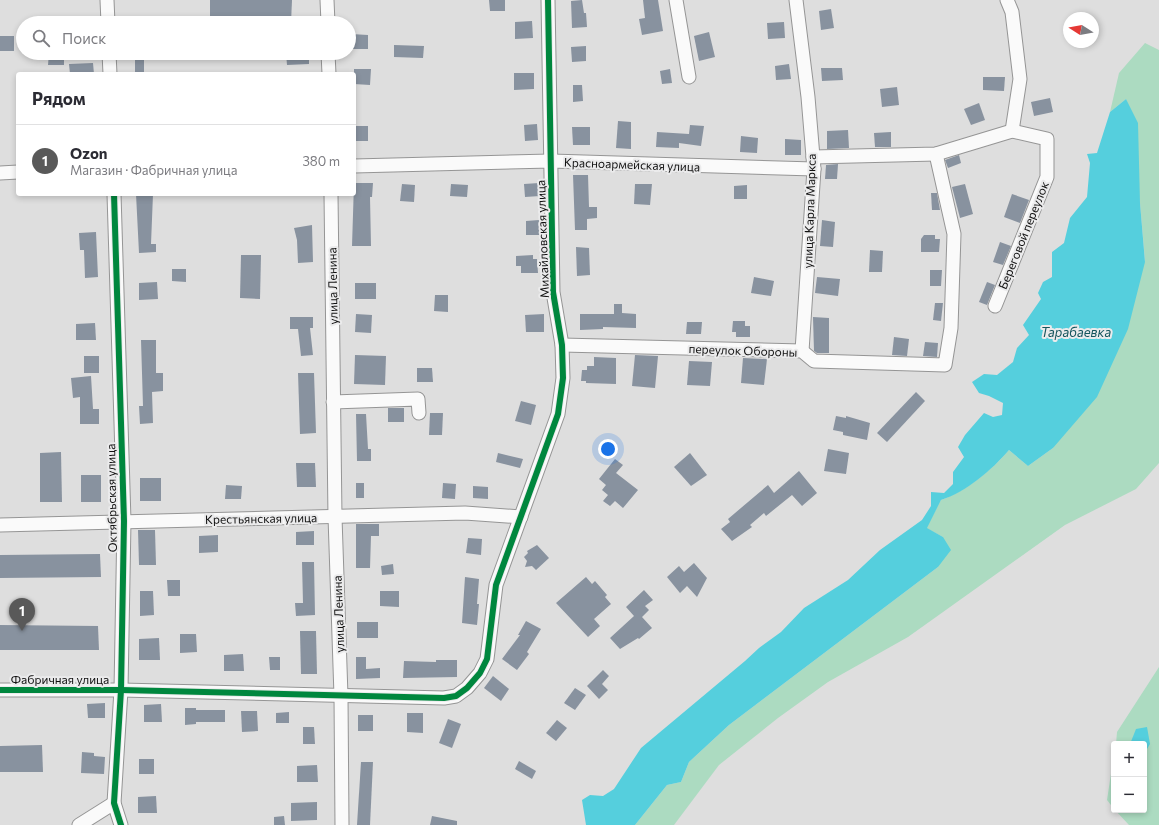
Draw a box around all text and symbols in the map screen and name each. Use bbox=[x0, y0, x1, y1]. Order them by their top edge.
north arrow bbox=[1063, 12, 1099, 48]
search box bbox=[16, 16, 356, 60]
icon: search bbox=[30, 27, 52, 49]
text: Поиск bbox=[62, 29, 106, 47]
text: Рядом bbox=[32, 88, 86, 109]
text: Ozon bbox=[70, 144, 108, 162]
text: 1 bbox=[42, 153, 48, 169]
text: 380 m bbox=[302, 153, 340, 169]
street label: улица Карла Маркса bbox=[800, 153, 818, 269]
street label: Красноармейская улица bbox=[564, 155, 700, 173]
text: Магазин · Фабричная улица bbox=[70, 162, 237, 178]
street label: Береговой переулок bbox=[995, 179, 1051, 291]
street label: Михайловская улица bbox=[533, 180, 551, 298]
street label: улица Ленина bbox=[324, 247, 340, 325]
water label: Тарабаевка bbox=[1041, 324, 1111, 340]
street label: переулок Обороны bbox=[688, 341, 798, 359]
your location bbox=[598, 439, 618, 459]
street label: Октябрьская улица bbox=[103, 444, 119, 552]
street label: Крестьянская улица bbox=[205, 510, 317, 526]
street label: улица Ленина bbox=[330, 575, 346, 653]
pin: 1 bbox=[9, 598, 35, 631]
street label: Фабричная улица bbox=[11, 672, 109, 686]
map controls bbox=[1111, 741, 1147, 813]
button: + bbox=[1111, 741, 1147, 777]
button: − bbox=[1111, 777, 1147, 813]

